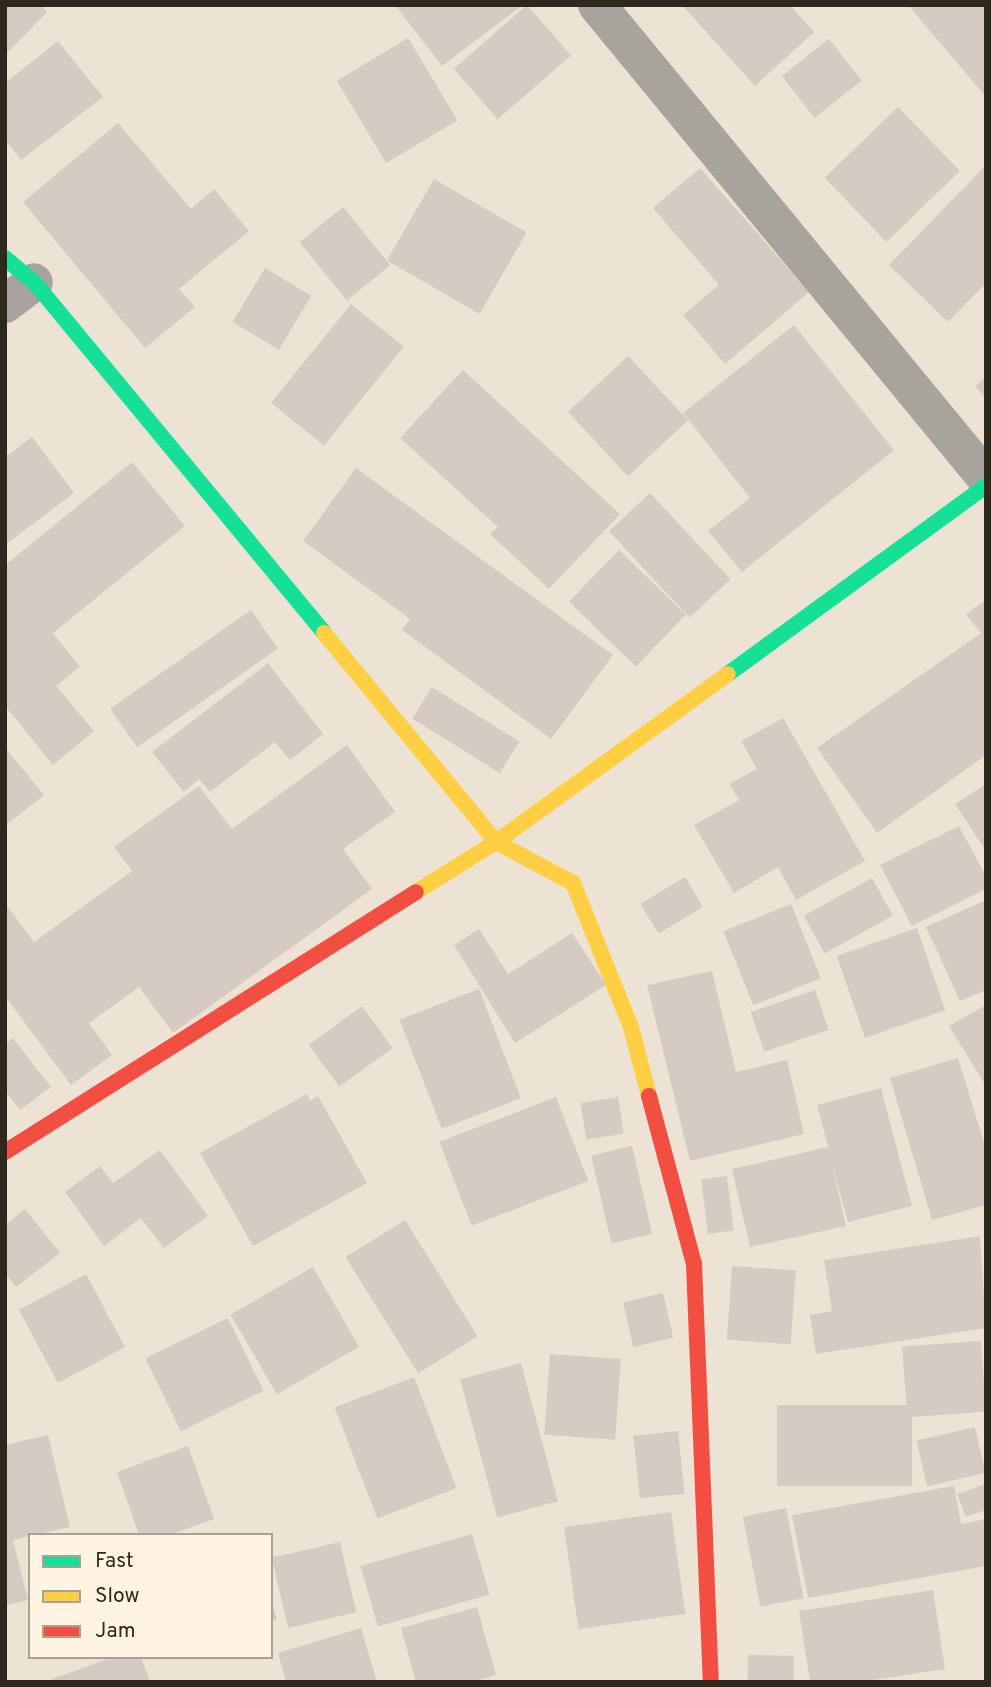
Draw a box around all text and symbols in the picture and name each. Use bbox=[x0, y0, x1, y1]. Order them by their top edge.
legend bbox=[28, 1533, 273, 1659]
text: Fast bbox=[95, 1548, 134, 1575]
text: Slow bbox=[95, 1583, 140, 1610]
text: Jam bbox=[95, 1618, 136, 1645]

